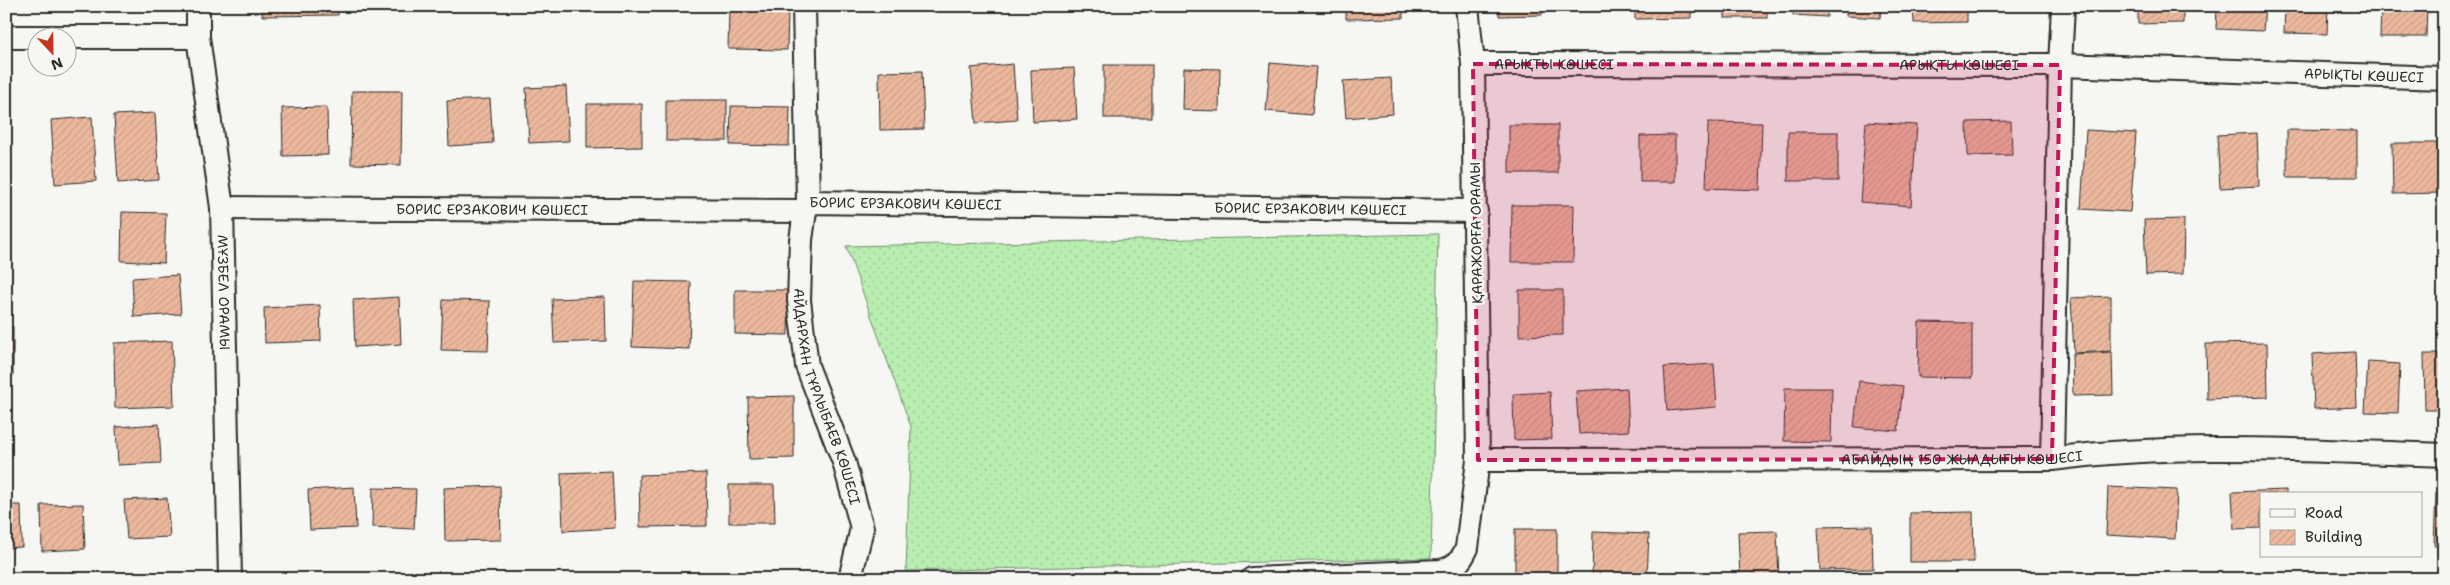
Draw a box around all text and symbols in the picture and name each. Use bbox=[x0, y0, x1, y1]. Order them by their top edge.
north arrow bbox=[28, 28, 78, 78]
text: N bbox=[48, 54, 65, 74]
street label: АРЫҚТЫ КӨШЕСІ bbox=[1494, 55, 1614, 73]
street label: АРЫҚТЫ КӨШЕСІ bbox=[1899, 56, 2019, 74]
street label: АРЫҚТЫ КӨШЕСІ bbox=[2304, 64, 2424, 86]
street label: ҚАРАЖОРҒА ОРАМЫ bbox=[1466, 162, 1486, 304]
street label: БОРИС ЕРЗАКОВИЧ КӨШЕСІ bbox=[809, 193, 1002, 214]
street label: БОРИС ЕРЗАКОВИЧ КӨШЕСІ bbox=[1214, 198, 1407, 219]
street label: БОРИС ЕРЗАКОВИЧ КӨШЕСІ bbox=[396, 200, 588, 219]
street label: МҰЗБЕЛ ОРАМЫ bbox=[214, 235, 234, 350]
street label: АЙДАРХАН ТҰРЛЫБАЕВ КӨШЕСІ bbox=[790, 288, 864, 507]
street label: АБАЙДЫҢ 150 ЖЫЛДЫҒЫ КӨШЕСІ bbox=[1841, 446, 2084, 468]
legend bbox=[2260, 492, 2422, 558]
text: Road bbox=[2305, 503, 2343, 523]
text: Building bbox=[2305, 527, 2362, 547]

